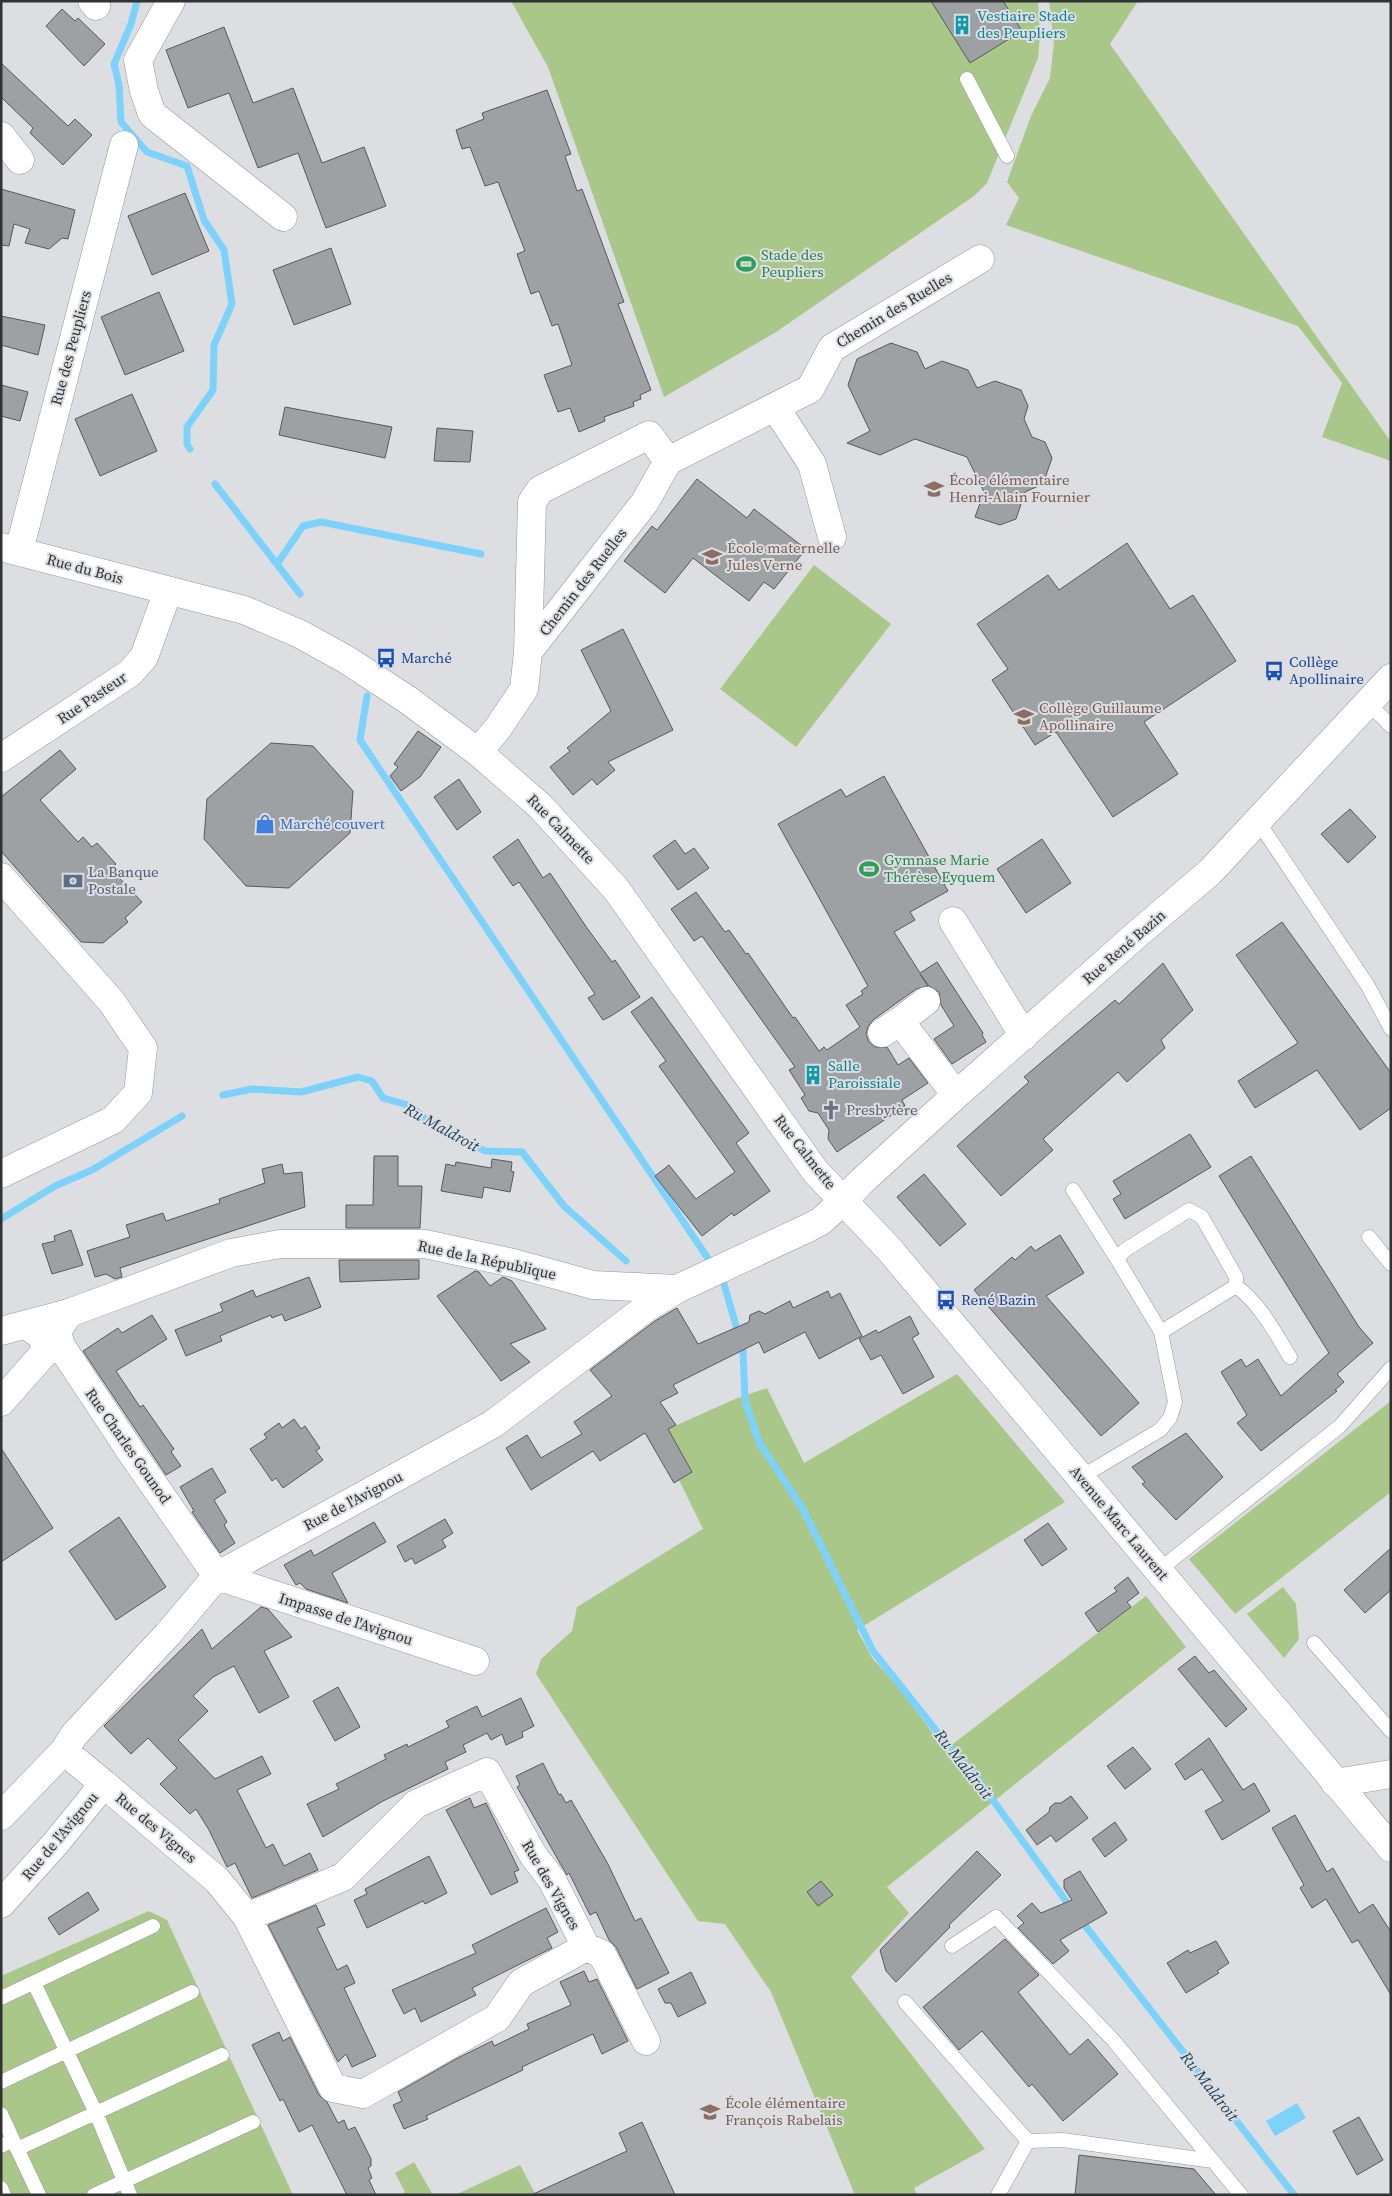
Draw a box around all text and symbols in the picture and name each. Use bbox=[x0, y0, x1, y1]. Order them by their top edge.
place label: Vestiaire Stade des Peupliers bbox=[977, 5, 1076, 43]
building icon: Vestiaire Stade des Peupliers bbox=[951, 14, 973, 36]
place label: Stade des Peupliers bbox=[761, 244, 824, 282]
sports icon: Stade des Peupliers bbox=[735, 253, 757, 275]
street label: Chemin des Ruelles bbox=[832, 267, 956, 352]
street label: Rue des Peupliers bbox=[45, 288, 96, 408]
place label: École élémentaire Henri-Alain Fournier bbox=[949, 469, 1091, 507]
school or university icon: École élémentaire Henri-Alain Fournier bbox=[923, 478, 945, 500]
street label: Chemin des Ruelles bbox=[534, 523, 631, 640]
place label: École maternelle Jules Verne bbox=[726, 537, 841, 575]
school or university icon: École maternelle Jules Verne bbox=[701, 546, 723, 568]
street label: Rue du Bois bbox=[44, 548, 126, 589]
bus stop icon: Marché bbox=[375, 647, 397, 669]
place label: Marché bbox=[401, 647, 452, 668]
place label: Collège Apollinaire bbox=[1289, 651, 1364, 689]
bus stop icon: Collège Apollinaire bbox=[1263, 660, 1285, 682]
street label: Rue Pasteur bbox=[53, 666, 131, 729]
place label: Collège Guillaume Apollinaire bbox=[1039, 697, 1162, 735]
school or university icon: Collège Guillaume Apollinaire bbox=[1013, 706, 1035, 728]
street label: Rue Calmette bbox=[523, 789, 600, 868]
shop icon: Marché couvert bbox=[254, 813, 276, 835]
place label: Marché couvert bbox=[280, 813, 385, 834]
place label: Gymnase Marie Thérèse Eyquem bbox=[884, 849, 996, 887]
sports icon: Gymnase Marie Thérèse Eyquem bbox=[858, 858, 880, 880]
place label: La Banque Postale bbox=[88, 861, 159, 899]
bank icon: La Banque Postale bbox=[62, 870, 84, 892]
street label: Rue René Bazin bbox=[1077, 904, 1170, 989]
place label: Salle Paroissiale bbox=[828, 1055, 901, 1093]
building icon: Salle Paroissiale bbox=[802, 1064, 824, 1086]
water label: Ru Maldroit bbox=[400, 1097, 484, 1157]
church icon: Presbytère bbox=[820, 1099, 842, 1121]
place label: Presbytère bbox=[846, 1099, 918, 1120]
street label: Rue Calmette bbox=[770, 1110, 841, 1194]
street label: Rue de la République bbox=[416, 1235, 559, 1285]
bus stop icon: René Bazin bbox=[935, 1289, 957, 1311]
place label: René Bazin bbox=[961, 1289, 1036, 1310]
street label: Rue Charles Gounod bbox=[81, 1384, 176, 1508]
street label: Avenue Marc Laurent bbox=[1065, 1461, 1174, 1585]
street label: Rue de l'Avignou bbox=[300, 1465, 406, 1536]
street label: Impasse de l'Avignou bbox=[277, 1587, 416, 1650]
water label: Ru Maldroit bbox=[929, 1724, 999, 1804]
street label: Rue de l'Avignou bbox=[16, 1787, 103, 1884]
street label: Rue des Vignes bbox=[111, 1787, 201, 1868]
street label: Rue des Vignes bbox=[517, 1836, 586, 1933]
water label: Ru Maldroit bbox=[1175, 2046, 1245, 2126]
place label: École élémentaire François Rabelais bbox=[725, 2092, 846, 2130]
school or university icon: École élémentaire François Rabelais bbox=[699, 2101, 721, 2123]

